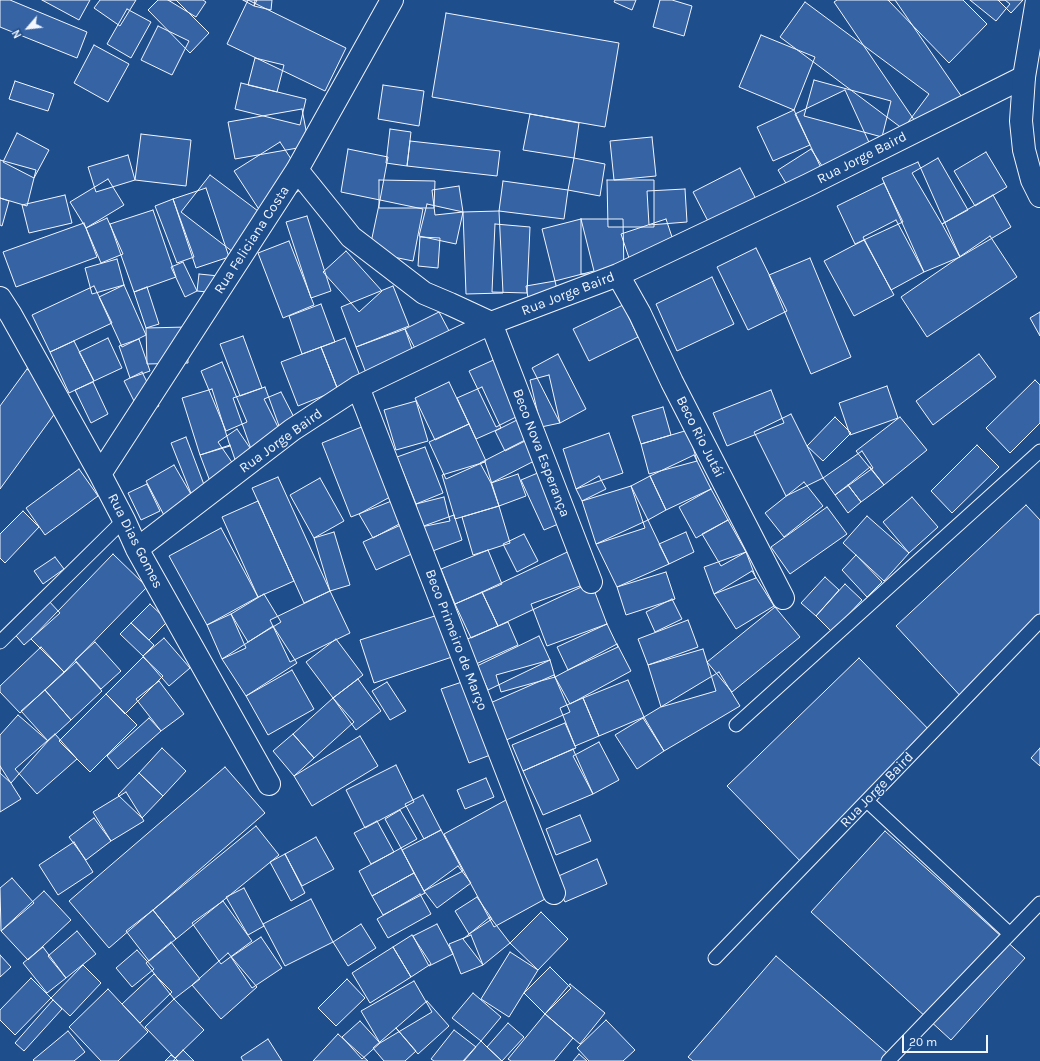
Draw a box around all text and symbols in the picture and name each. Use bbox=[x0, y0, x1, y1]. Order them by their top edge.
north arrow bbox=[8, 8, 48, 48]
text: N bbox=[9, 27, 25, 40]
street label: Rua Jorge Baird bbox=[814, 128, 910, 188]
street label: Rua Feliciana Costa bbox=[211, 183, 293, 297]
street label: Rua Jorge Baird bbox=[519, 268, 617, 320]
street label: Beco Nova Esperança bbox=[509, 386, 573, 520]
street label: Beco Rio Jutái bbox=[672, 394, 728, 480]
street label: Rua Jorge Baird bbox=[236, 405, 326, 477]
street label: Rua Dias Gomes bbox=[104, 491, 166, 591]
street label: Beco Primeiro de Março bbox=[421, 567, 491, 713]
street label: Rua Jorge Baird bbox=[837, 749, 917, 831]
scale bar bbox=[904, 1027, 990, 1053]
text: 20 m bbox=[909, 1035, 937, 1049]

